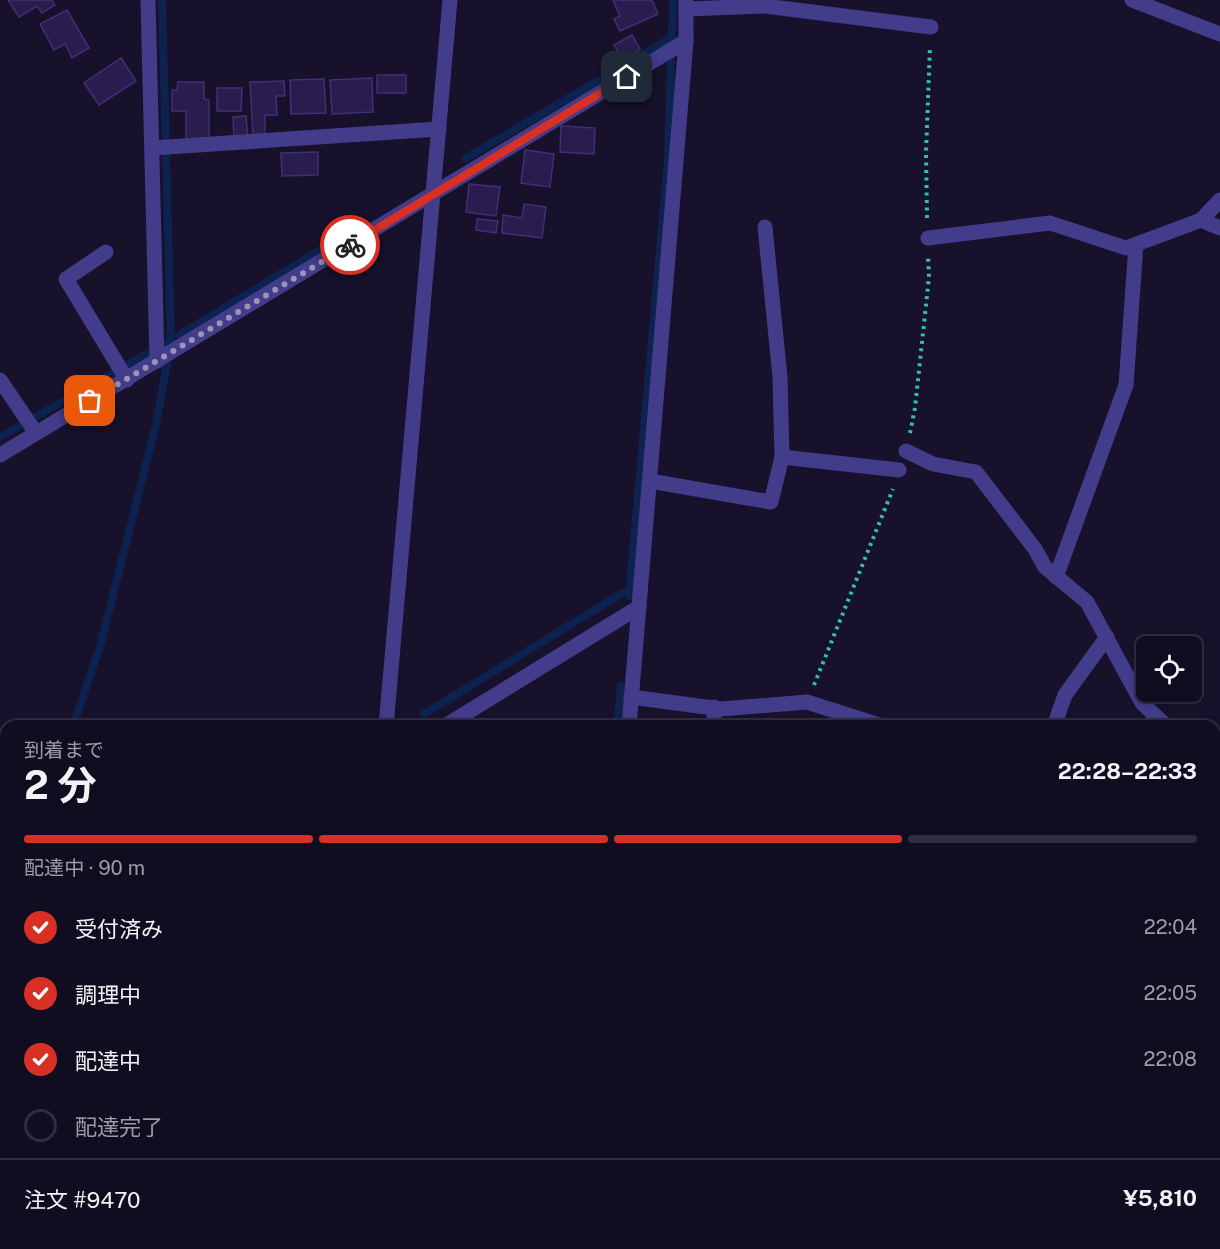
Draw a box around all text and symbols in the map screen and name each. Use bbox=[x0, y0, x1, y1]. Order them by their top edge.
pin bbox=[601, 51, 652, 102]
icon: home bbox=[610, 60, 643, 93]
courier bbox=[320, 215, 380, 275]
icon: bike bbox=[334, 229, 367, 262]
pin bbox=[64, 375, 115, 426]
icon: bag bbox=[73, 384, 106, 417]
map controls bbox=[1136, 636, 1202, 702]
button: locate bbox=[1136, 636, 1202, 702]
text: 到着まで bbox=[24, 738, 104, 762]
text: 22:28–22:33 bbox=[1058, 758, 1197, 784]
text: 2 分 bbox=[24, 762, 97, 808]
text: 配達中 · 90 m bbox=[24, 856, 145, 880]
icon: check bbox=[24, 911, 57, 944]
text: 22:04 bbox=[1144, 915, 1197, 939]
text: 受付済み bbox=[75, 916, 163, 942]
icon: check bbox=[24, 977, 57, 1010]
text: 22:05 bbox=[1144, 981, 1197, 1005]
text: 調理中 bbox=[75, 982, 141, 1008]
icon: check bbox=[24, 1043, 57, 1076]
text: 22:08 bbox=[1144, 1047, 1197, 1071]
text: 配達中 bbox=[75, 1048, 141, 1074]
text: 配達完了 bbox=[75, 1114, 163, 1140]
text: ¥5,810 bbox=[1123, 1185, 1197, 1211]
text: 注文 #9470 bbox=[24, 1187, 140, 1213]

